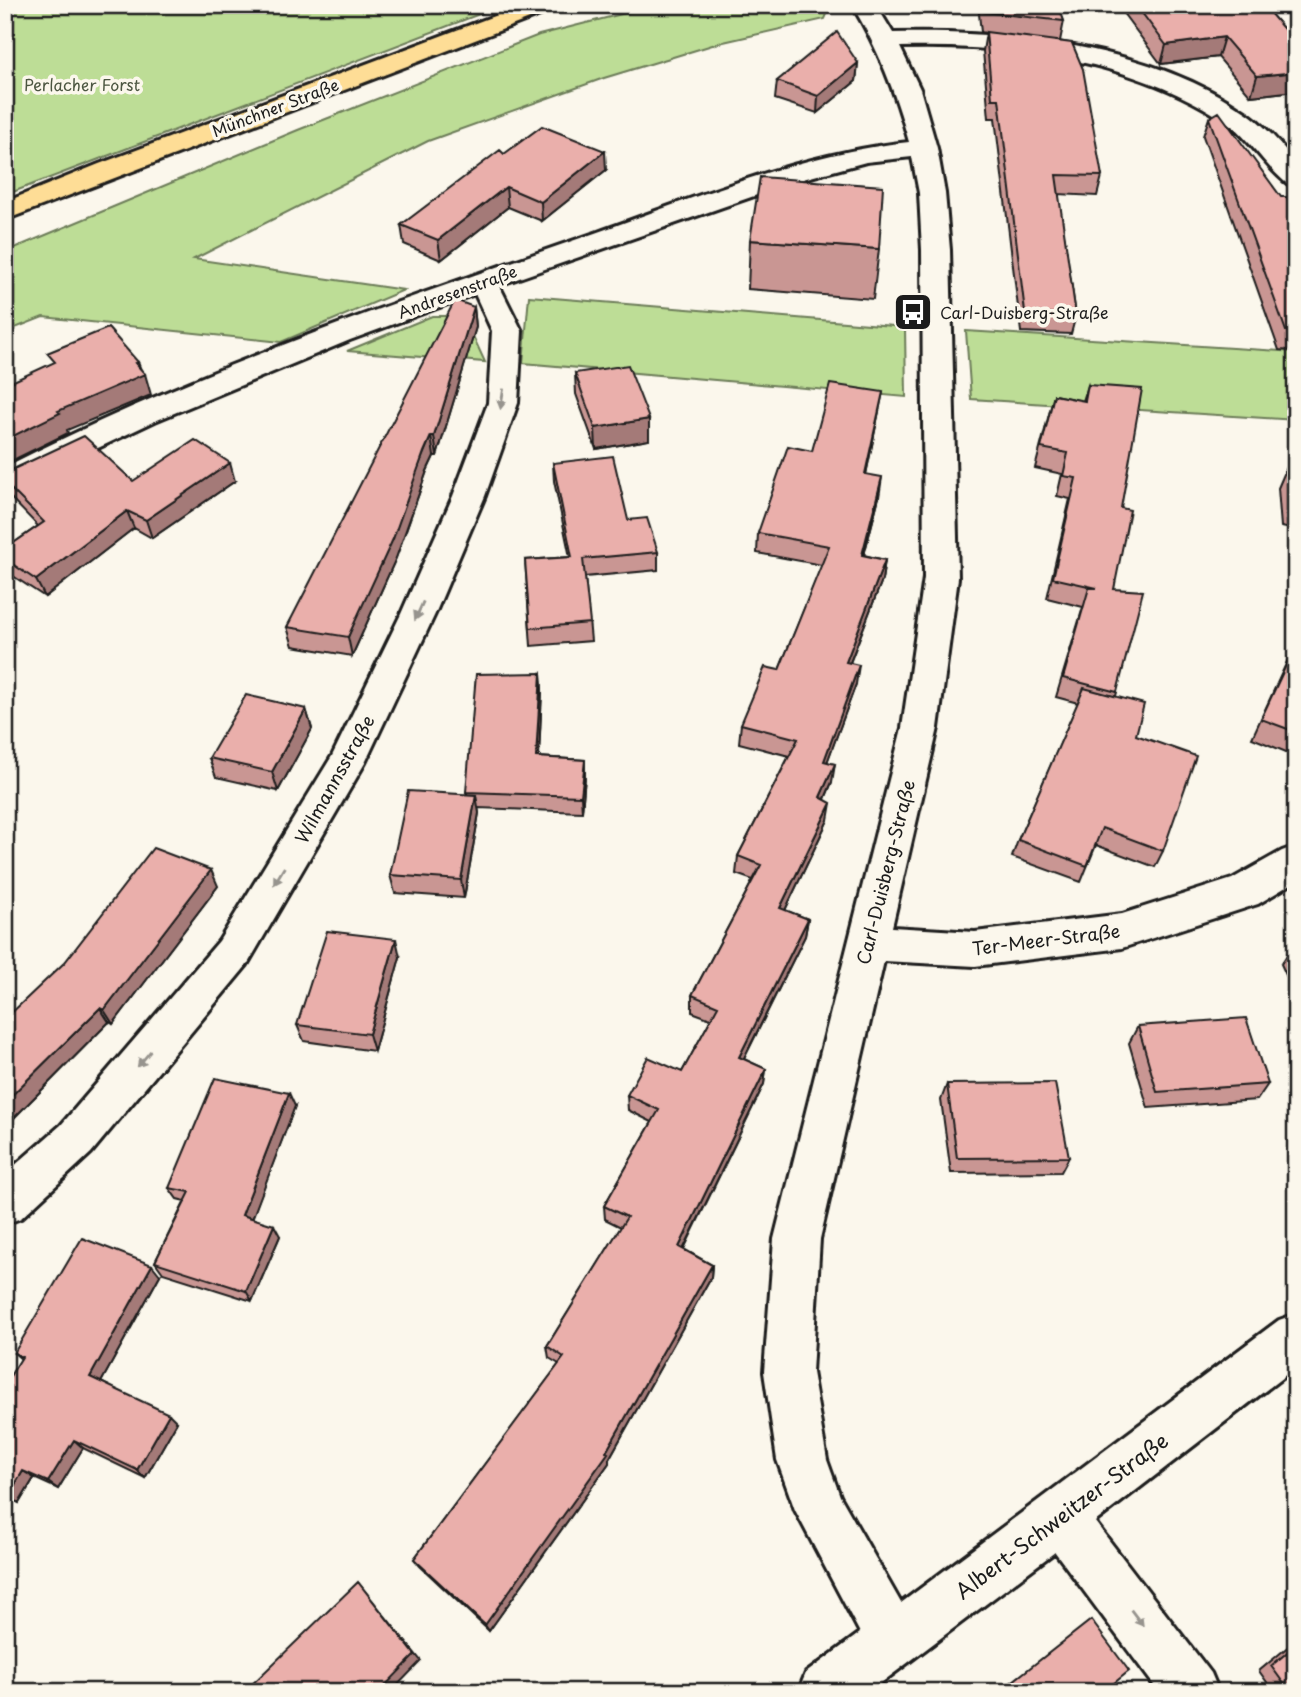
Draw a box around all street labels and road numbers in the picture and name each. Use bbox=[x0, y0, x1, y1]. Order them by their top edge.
street label: Münchner Straße bbox=[208, 72, 342, 142]
street label: Andresenstraße bbox=[394, 258, 520, 324]
street label: Wilmannsstraße bbox=[287, 710, 381, 848]
street label: Carl-Duisberg-Straße bbox=[849, 777, 921, 967]
street label: Ter-Meer-Straße bbox=[970, 917, 1122, 961]
street label: Albert-Schweitzer-Straße bbox=[948, 1424, 1174, 1606]

